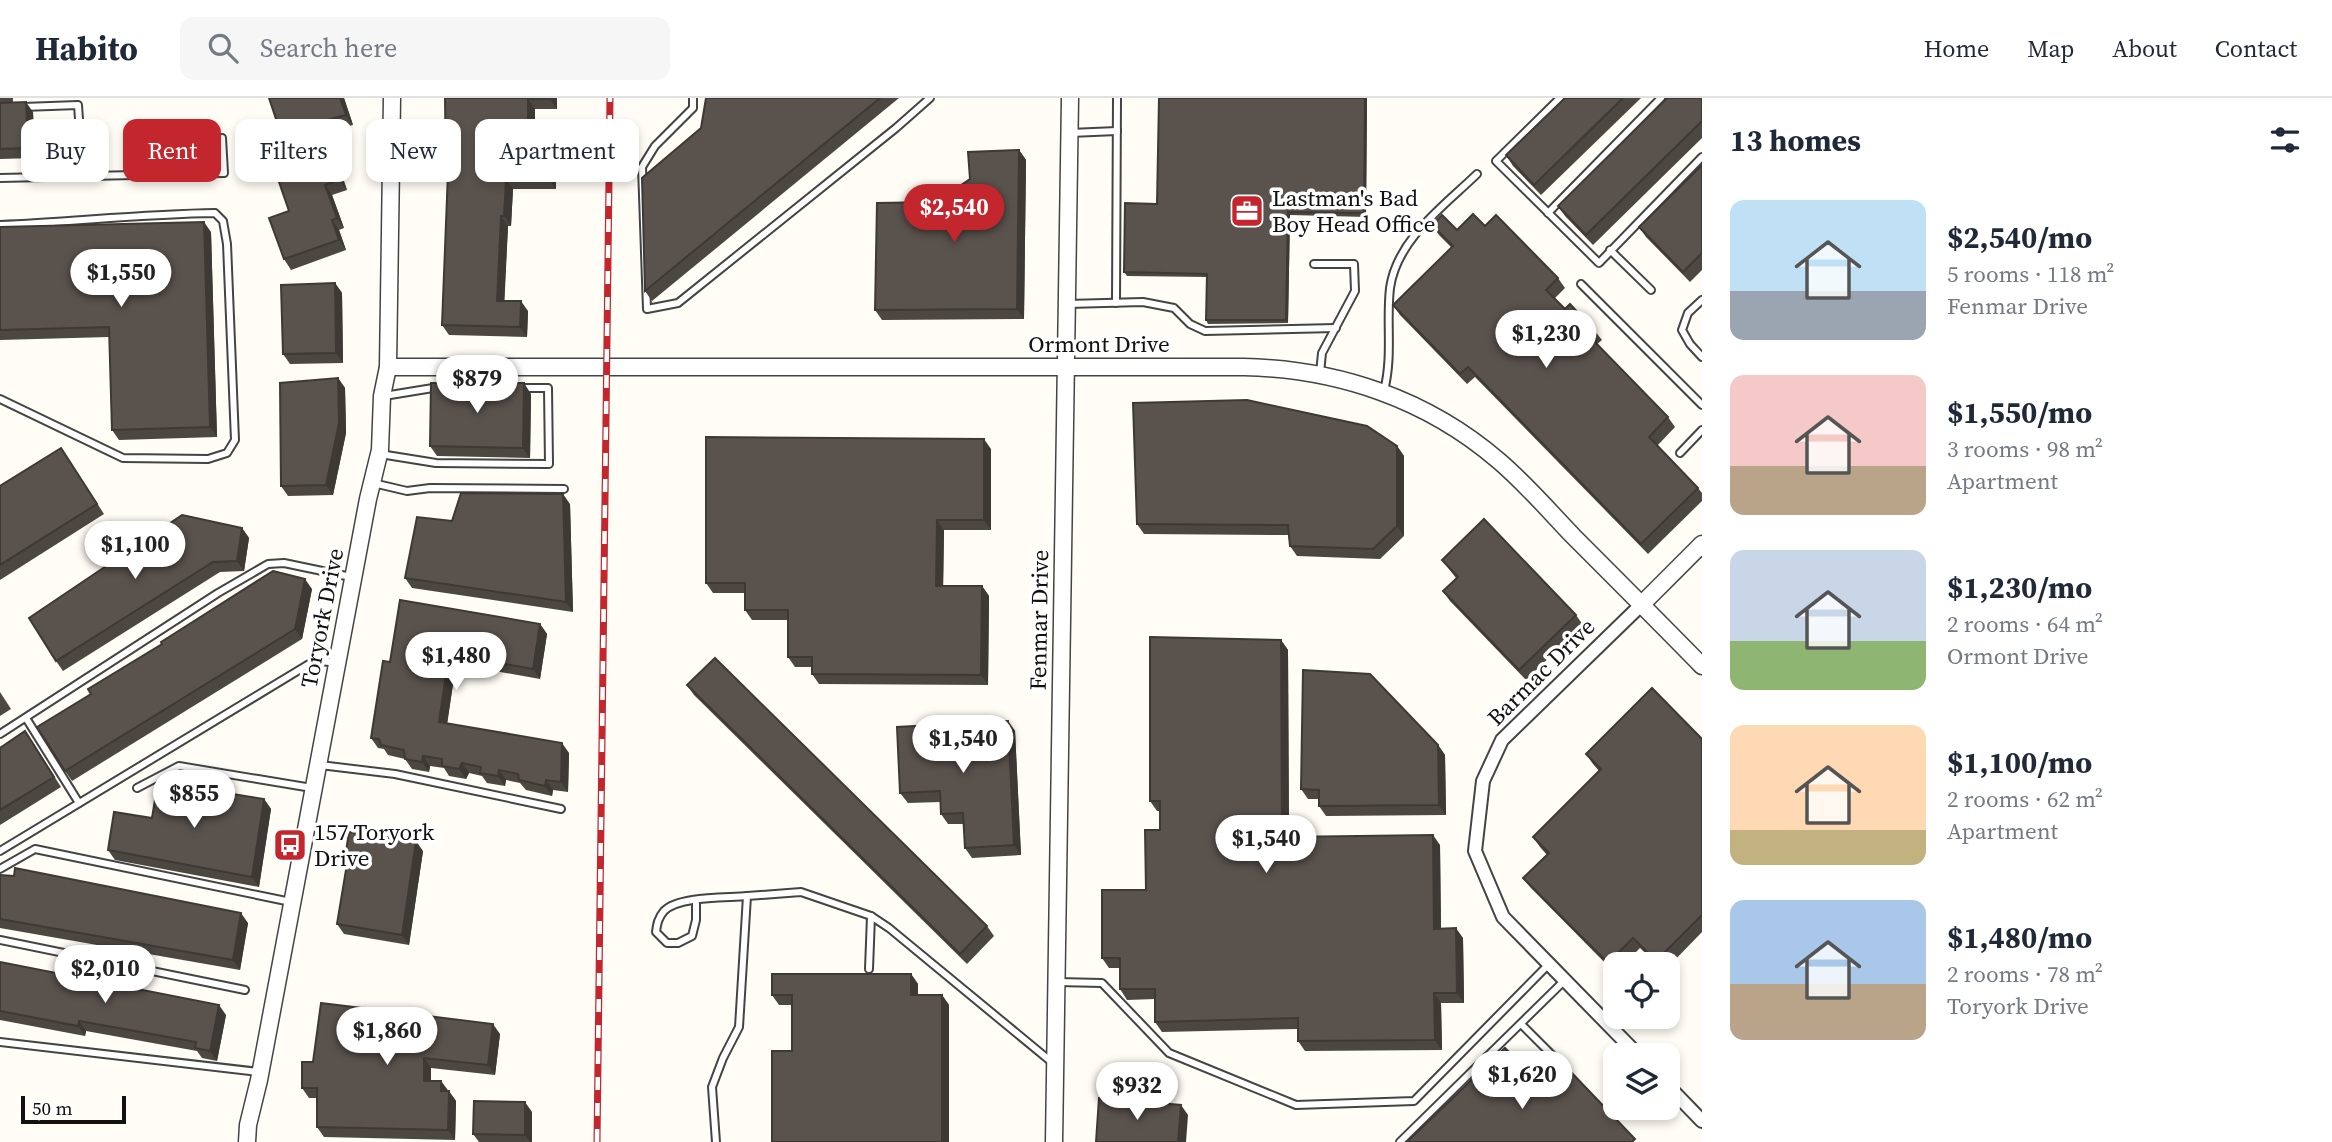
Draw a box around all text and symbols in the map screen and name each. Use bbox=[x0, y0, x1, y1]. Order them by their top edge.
search box bbox=[180, 17, 670, 80]
text: Habito bbox=[35, 26, 138, 71]
icon: search bbox=[204, 29, 242, 67]
text: Search here bbox=[260, 30, 397, 66]
text: Home bbox=[1924, 32, 1989, 65]
text: Map bbox=[2027, 32, 2074, 65]
text: About bbox=[2112, 32, 2177, 65]
text: Contact bbox=[2215, 32, 2297, 65]
chip: Buy bbox=[21, 119, 109, 182]
chip: Rent bbox=[123, 119, 221, 182]
chip: Filters bbox=[235, 119, 352, 182]
chip: New bbox=[366, 119, 461, 182]
chip: Apartment bbox=[475, 119, 639, 182]
text: 13 homes bbox=[1730, 120, 1861, 161]
icon: filters bbox=[2266, 121, 2304, 159]
place label: Lastman's Bad Boy Head Office bbox=[1272, 182, 1435, 240]
pin: $2,540 bbox=[897, 184, 1011, 244]
text: $2,540 bbox=[919, 191, 989, 223]
office icon: Lastman's Bad Boy Head Office bbox=[1228, 192, 1266, 230]
text: $2,540/mo bbox=[1947, 217, 2092, 258]
icon: home bbox=[1786, 228, 1870, 312]
pin: $1,550 bbox=[64, 250, 178, 309]
text: $1,550 bbox=[86, 256, 156, 288]
text: 5 rooms · 118 m² bbox=[1947, 258, 2114, 290]
text: Fenmar Drive bbox=[1947, 290, 2088, 322]
pin: $1,230 bbox=[1489, 310, 1603, 370]
text: $1,230 bbox=[1511, 317, 1581, 349]
street label: Ormont Drive bbox=[1028, 328, 1170, 360]
pin: $879 bbox=[436, 356, 518, 415]
text: $879 bbox=[452, 362, 502, 394]
text: $1,550/mo bbox=[1947, 392, 2092, 433]
icon: home bbox=[1786, 403, 1870, 487]
text: 3 rooms · 98 m² bbox=[1947, 433, 2103, 465]
text: Apartment bbox=[1947, 465, 2058, 497]
pin: $1,100 bbox=[78, 522, 192, 581]
text: $1,100 bbox=[100, 528, 170, 560]
street label: Toryork Drive bbox=[293, 545, 351, 691]
street label: Fenmar Drive bbox=[1022, 549, 1056, 691]
text: $1,230/mo bbox=[1947, 567, 2092, 608]
icon: home bbox=[1786, 578, 1870, 662]
text: 2 rooms · 64 m² bbox=[1947, 608, 2103, 640]
street label: Barmac Drive bbox=[1480, 611, 1602, 733]
pin: $1,480 bbox=[399, 632, 513, 692]
text: $1,480 bbox=[421, 639, 491, 671]
text: Ormont Drive bbox=[1947, 640, 2088, 672]
pin: $1,540 bbox=[906, 716, 1020, 775]
text: $1,540 bbox=[928, 722, 998, 754]
text: $1,100/mo bbox=[1947, 742, 2092, 783]
icon: home bbox=[1786, 753, 1870, 837]
pin: $855 bbox=[153, 770, 235, 830]
text: $855 bbox=[169, 777, 219, 809]
text: 2 rooms · 62 m² bbox=[1947, 783, 2103, 815]
text: Apartment bbox=[1947, 815, 2058, 847]
place label: 157 Toryork Drive bbox=[314, 816, 435, 874]
pin: $1,540 bbox=[1209, 816, 1323, 875]
text: $1,540 bbox=[1231, 822, 1301, 854]
bus stop icon: 157 Toryork Drive bbox=[271, 826, 309, 864]
text: $1,480/mo bbox=[1947, 917, 2092, 958]
icon: home bbox=[1786, 928, 1870, 1012]
pin: $2,010 bbox=[48, 946, 162, 1005]
text: $2,010 bbox=[70, 952, 140, 984]
map controls bbox=[1603, 952, 1680, 1120]
button: locate bbox=[1603, 952, 1680, 1029]
text: 2 rooms · 78 m² bbox=[1947, 958, 2103, 990]
text: Toryork Drive bbox=[1947, 990, 2089, 1022]
pin: $1,860 bbox=[330, 1007, 444, 1067]
text: $1,860 bbox=[352, 1014, 422, 1046]
button: layers bbox=[1603, 1043, 1680, 1120]
pin: $1,620 bbox=[1465, 1052, 1579, 1111]
text: $1,620 bbox=[1487, 1058, 1557, 1090]
pin: $932 bbox=[1096, 1062, 1178, 1122]
text: $932 bbox=[1112, 1069, 1162, 1101]
scale bar bbox=[21, 1093, 126, 1125]
text: 50 m bbox=[32, 1095, 73, 1121]

